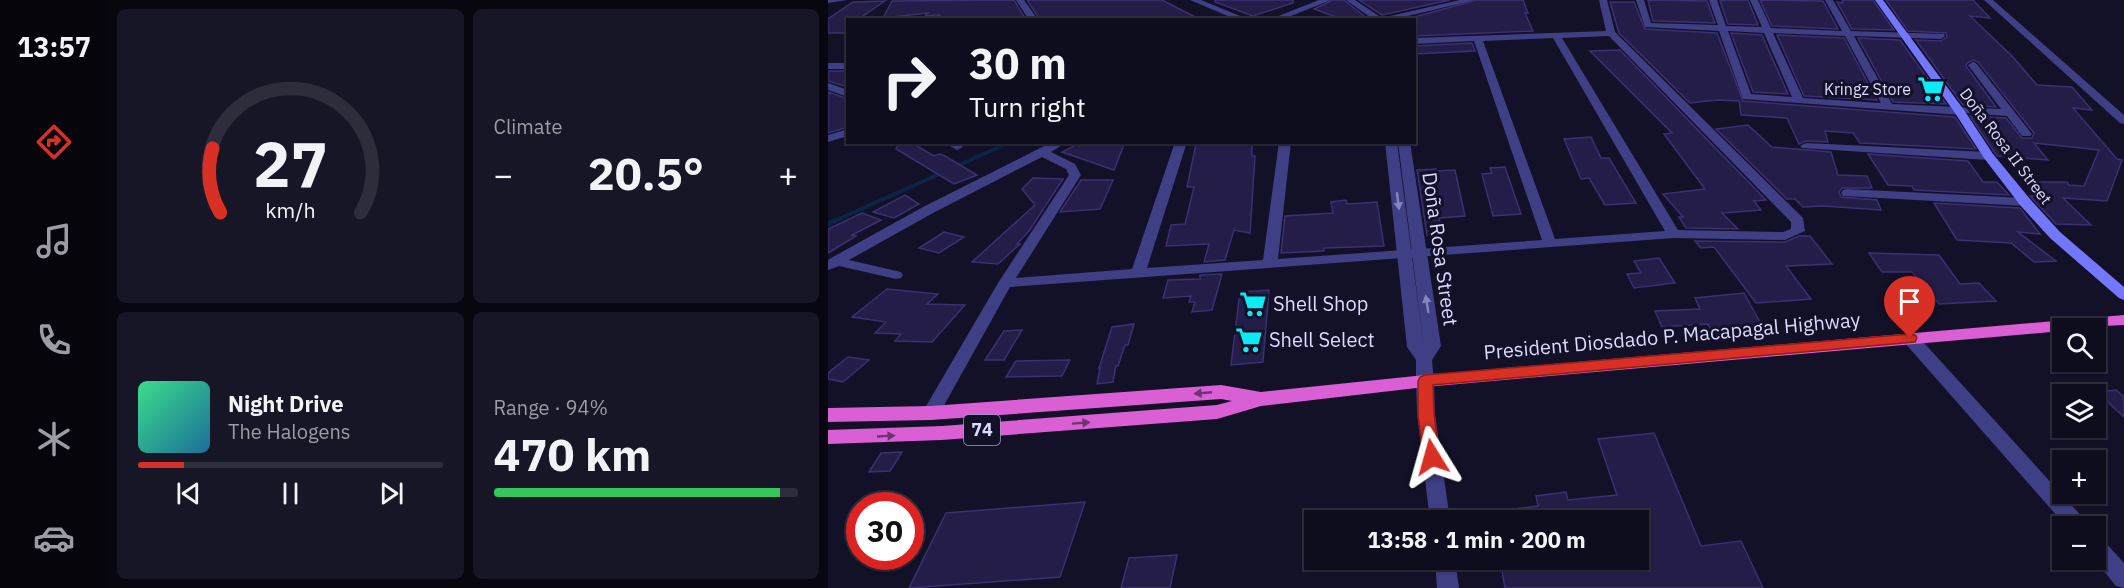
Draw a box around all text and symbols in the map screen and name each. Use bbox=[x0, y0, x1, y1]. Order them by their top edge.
text: 13:57 bbox=[17, 29, 91, 64]
text: 30 m bbox=[969, 36, 1067, 91]
icon: right bbox=[870, 42, 948, 120]
supermarket icon: Kringz Store bbox=[1916, 74, 1946, 104]
place label: Kringz Store bbox=[1824, 79, 1911, 99]
street label: Doña Rosa II Street bbox=[1956, 84, 2056, 208]
text: Turn right bbox=[969, 89, 1086, 124]
text: Climate bbox=[494, 113, 562, 140]
icon: directions bbox=[33, 121, 75, 163]
text: 27 bbox=[253, 123, 328, 204]
text: 20.5° bbox=[588, 144, 704, 202]
text: − bbox=[494, 153, 513, 196]
text: + bbox=[778, 153, 798, 196]
street label: Doña Rosa Street bbox=[1416, 170, 1465, 328]
one-way arrow bbox=[1393, 191, 1402, 210]
text: km/h bbox=[265, 196, 315, 224]
icon: music bbox=[33, 220, 75, 262]
pin bbox=[1884, 276, 1935, 338]
icon: arrive bbox=[1893, 285, 1926, 318]
supermarket icon: Shell Shop bbox=[1238, 289, 1268, 319]
place label: Shell Shop bbox=[1273, 290, 1368, 317]
one-way arrow bbox=[1422, 295, 1431, 314]
street label: President Diosdado P. Macapagal Highway bbox=[1483, 306, 1861, 365]
map controls bbox=[2052, 318, 2106, 570]
button: search bbox=[2052, 318, 2106, 372]
icon: phone bbox=[33, 319, 75, 361]
supermarket icon: Shell Select bbox=[1234, 325, 1264, 355]
place label: Shell Select bbox=[1269, 326, 1375, 353]
button: layers bbox=[2052, 384, 2106, 438]
one-way arrow bbox=[1194, 388, 1213, 398]
text: Night Drive bbox=[228, 389, 344, 418]
text: Range · 94% bbox=[494, 394, 608, 421]
road number: 74 bbox=[964, 415, 1000, 445]
icon: climate bbox=[33, 418, 75, 460]
text: The Halogens bbox=[228, 418, 350, 445]
one-way arrow bbox=[1072, 418, 1091, 428]
text: 470 km bbox=[494, 425, 651, 483]
position arrow bbox=[1400, 425, 1464, 489]
one-way arrow bbox=[877, 432, 896, 441]
button: + bbox=[2052, 450, 2106, 504]
icon: previous bbox=[172, 477, 205, 510]
icon: pause bbox=[274, 477, 307, 510]
icon: next bbox=[375, 477, 408, 510]
speed limit sign: 30 bbox=[846, 492, 924, 570]
button: − bbox=[2052, 516, 2106, 570]
icon: car bbox=[33, 517, 75, 559]
text: 13:58 · 1 min · 200 m bbox=[1367, 525, 1586, 554]

